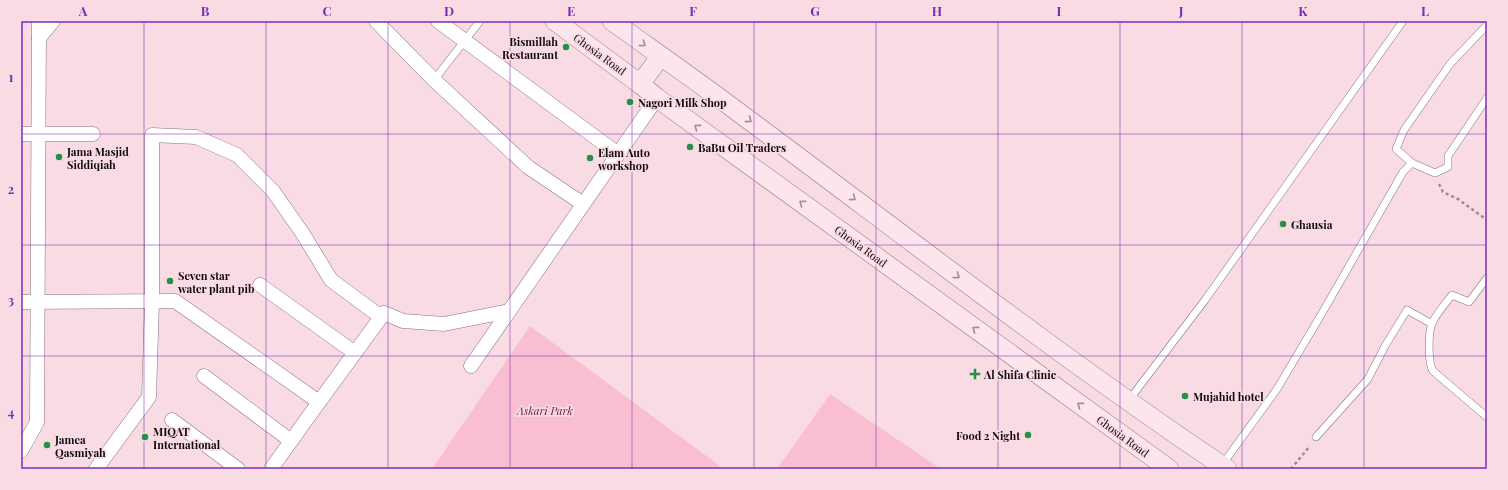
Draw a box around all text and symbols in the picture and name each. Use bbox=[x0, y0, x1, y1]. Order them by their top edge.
text: A bbox=[78, 2, 88, 19]
text: B bbox=[201, 2, 210, 19]
text: C bbox=[322, 2, 332, 19]
text: D bbox=[444, 2, 454, 19]
text: E bbox=[567, 2, 575, 19]
text: F bbox=[689, 2, 697, 19]
text: G bbox=[810, 2, 820, 19]
text: H bbox=[932, 2, 942, 19]
text: I bbox=[1057, 2, 1062, 19]
text: J bbox=[1178, 2, 1184, 19]
text: K bbox=[1298, 2, 1308, 19]
text: L bbox=[1421, 2, 1429, 19]
street label: Ghosia Road bbox=[571, 30, 630, 78]
place label: Bismillah Restaurant bbox=[502, 34, 558, 62]
one-way arrow bbox=[639, 39, 646, 46]
marker: Bismillah Restaurant bbox=[561, 42, 571, 52]
text: 1 bbox=[9, 68, 14, 85]
place label: Nagori Milk Shop bbox=[638, 95, 727, 110]
marker: Nagori Milk Shop bbox=[625, 97, 635, 107]
one-way arrow bbox=[744, 115, 751, 122]
one-way arrow bbox=[694, 125, 701, 132]
place label: BaBu Oil Traders bbox=[698, 140, 786, 155]
marker: BaBu Oil Traders bbox=[685, 142, 695, 152]
place label: Jama Masjid Siddiqiah bbox=[66, 144, 129, 172]
place label: Elam Auto workshop bbox=[597, 145, 650, 173]
marker: Jama Masjid Siddiqiah bbox=[54, 152, 64, 162]
marker: Elam Auto workshop bbox=[585, 153, 595, 163]
text: 2 bbox=[8, 180, 15, 197]
one-way arrow bbox=[848, 193, 855, 200]
one-way arrow bbox=[799, 200, 806, 208]
place label: Ghausia bbox=[1291, 217, 1333, 232]
marker: Ghausia bbox=[1278, 219, 1288, 229]
street label: Ghosia Road bbox=[832, 222, 891, 270]
place label: Seven star water plant pib bbox=[177, 268, 255, 296]
one-way arrow bbox=[953, 271, 960, 279]
marker: Seven star water plant pib bbox=[165, 276, 175, 286]
text: 3 bbox=[8, 291, 14, 308]
one-way arrow bbox=[972, 326, 979, 334]
place label: Al Shifa Clinic bbox=[983, 367, 1057, 382]
marker: Al Shifa Clinic bbox=[969, 368, 981, 380]
place label: Mujahid hotel bbox=[1193, 389, 1264, 404]
marker: Mujahid hotel bbox=[1180, 391, 1190, 401]
text: 4 bbox=[8, 403, 15, 420]
park label: Askari Park bbox=[516, 403, 573, 418]
one-way arrow bbox=[1078, 403, 1085, 410]
street label: Ghosia Road bbox=[1094, 412, 1153, 460]
place label: MIQAT International bbox=[153, 424, 221, 452]
place label: Food 2 Night bbox=[956, 428, 1020, 443]
marker: Food 2 Night bbox=[1023, 430, 1033, 440]
place label: Jamea Qasmiyah bbox=[54, 432, 106, 460]
marker: MIQAT International bbox=[140, 432, 150, 442]
marker: Jamea Qasmiyah bbox=[42, 440, 52, 450]

